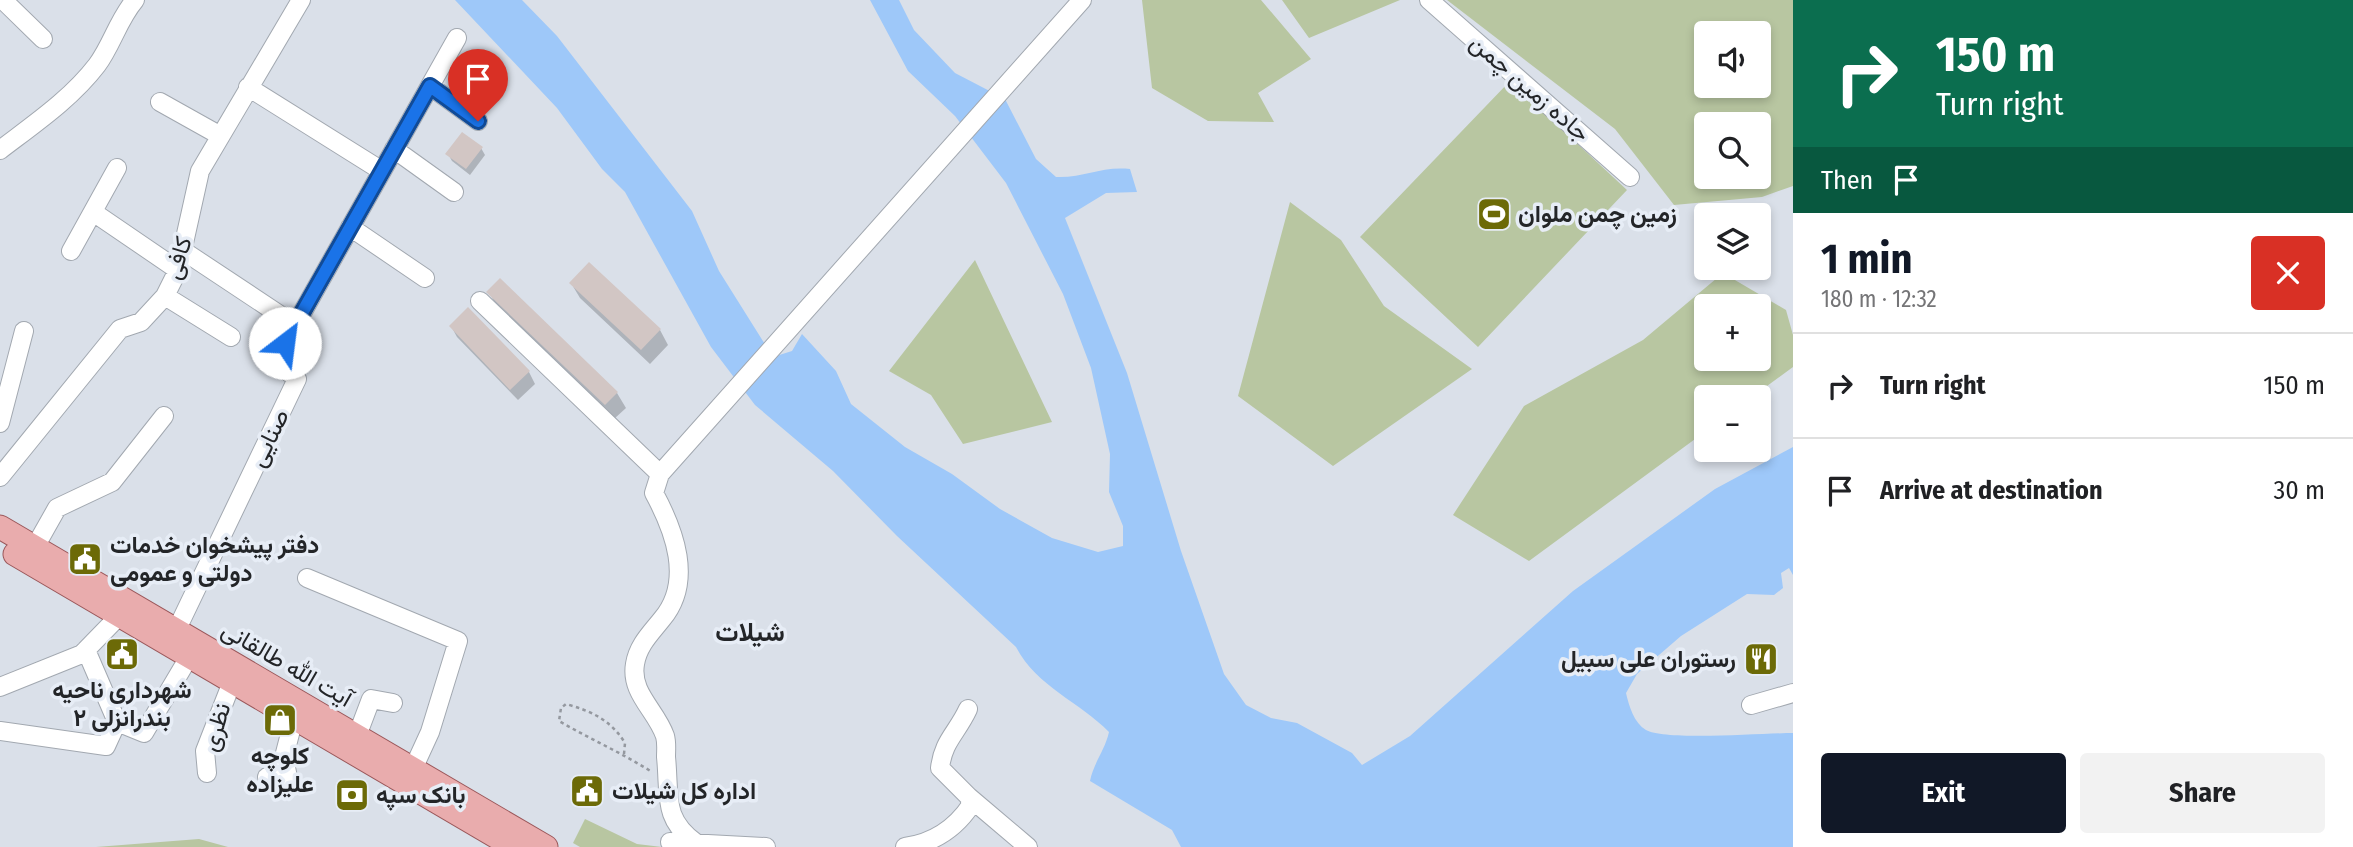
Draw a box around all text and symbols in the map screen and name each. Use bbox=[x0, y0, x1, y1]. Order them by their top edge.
map controls bbox=[1694, 21, 1771, 462]
button: sound bbox=[1694, 21, 1771, 98]
text: 150 m bbox=[1936, 25, 2055, 84]
street label: جاده زمین چمن bbox=[1463, 28, 1596, 149]
icon: right bbox=[1821, 28, 1912, 119]
pin bbox=[448, 49, 508, 121]
icon: arrive bbox=[459, 60, 497, 98]
text: Turn right bbox=[1936, 85, 2063, 123]
button: search bbox=[1694, 112, 1771, 189]
icon: arrive bbox=[1887, 161, 1925, 199]
text: Then bbox=[1821, 165, 1873, 196]
sports icon: زمین چمن ملوان bbox=[1475, 195, 1513, 233]
place label: زمین چمن ملوان bbox=[1518, 200, 1677, 230]
button: layers bbox=[1694, 203, 1771, 280]
street label: کافی bbox=[158, 233, 198, 283]
text: 1 min bbox=[1821, 234, 1912, 284]
button: close bbox=[2251, 236, 2325, 310]
text: 180 m · 12:32 bbox=[1821, 285, 1937, 313]
button: + bbox=[1694, 294, 1771, 371]
position arrow bbox=[248, 306, 322, 380]
icon: right bbox=[1821, 367, 1859, 405]
text: Turn right bbox=[1880, 370, 1986, 401]
text: 150 m bbox=[2263, 370, 2325, 401]
button: − bbox=[1694, 385, 1771, 462]
street label: صنایی bbox=[243, 405, 295, 471]
icon: arrive bbox=[1821, 472, 1859, 510]
text: Arrive at destination bbox=[1880, 475, 2103, 506]
text: 30 m bbox=[2274, 475, 2325, 506]
place label: دفتر پیشخوان خدمات دولتی و عمومی bbox=[110, 531, 319, 588]
public building icon: دفتر پیشخوان خدمات دولتی و عمومی bbox=[66, 540, 104, 578]
street label: آیت الله طالقانی bbox=[217, 615, 359, 714]
district label: شیلات bbox=[715, 617, 785, 648]
public building icon: شهرداری ناحیه ۲ بندرانزلی bbox=[103, 635, 141, 673]
restaurant icon: رستوران علی سبیل bbox=[1742, 640, 1780, 678]
place label: رستوران علی سبیل bbox=[1561, 645, 1736, 674]
place label: شهرداری ناحیه ۲ بندرانزلی bbox=[52, 676, 192, 733]
street label: نظری bbox=[195, 699, 238, 755]
shop icon: کلوچه علیزاده bbox=[261, 701, 299, 739]
place label: کلوچه علیزاده bbox=[246, 742, 314, 799]
button: Exit bbox=[1821, 753, 2066, 833]
button: Share bbox=[2080, 753, 2325, 833]
public building icon: اداره کل شیلات bbox=[568, 772, 606, 810]
bank icon: بانک سپه bbox=[333, 776, 371, 814]
place label: اداره کل شیلات bbox=[612, 777, 756, 806]
place label: بانک سپه bbox=[376, 781, 465, 811]

